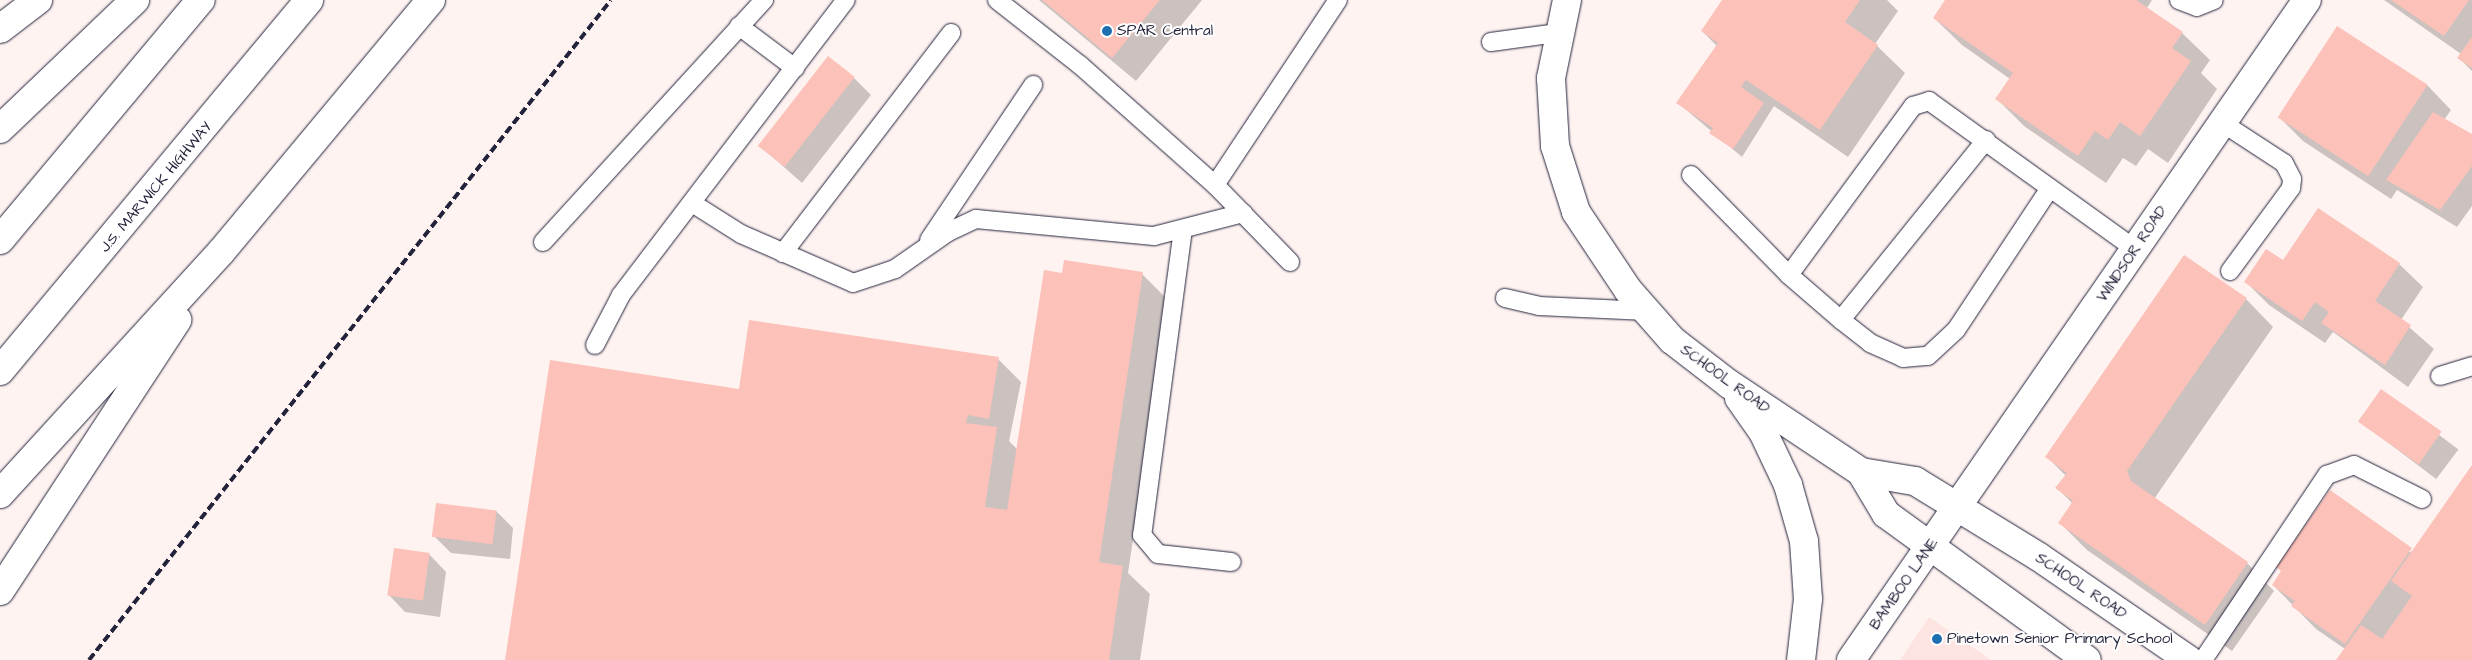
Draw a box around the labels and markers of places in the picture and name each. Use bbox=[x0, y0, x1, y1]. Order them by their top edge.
place label: SPAR Central bbox=[1117, 22, 1213, 40]
marker: SPAR Central bbox=[1101, 25, 1113, 37]
place label: Pinetown Senior Primary School bbox=[1947, 630, 2173, 648]
marker: Pinetown Senior Primary School bbox=[1931, 633, 1943, 645]

